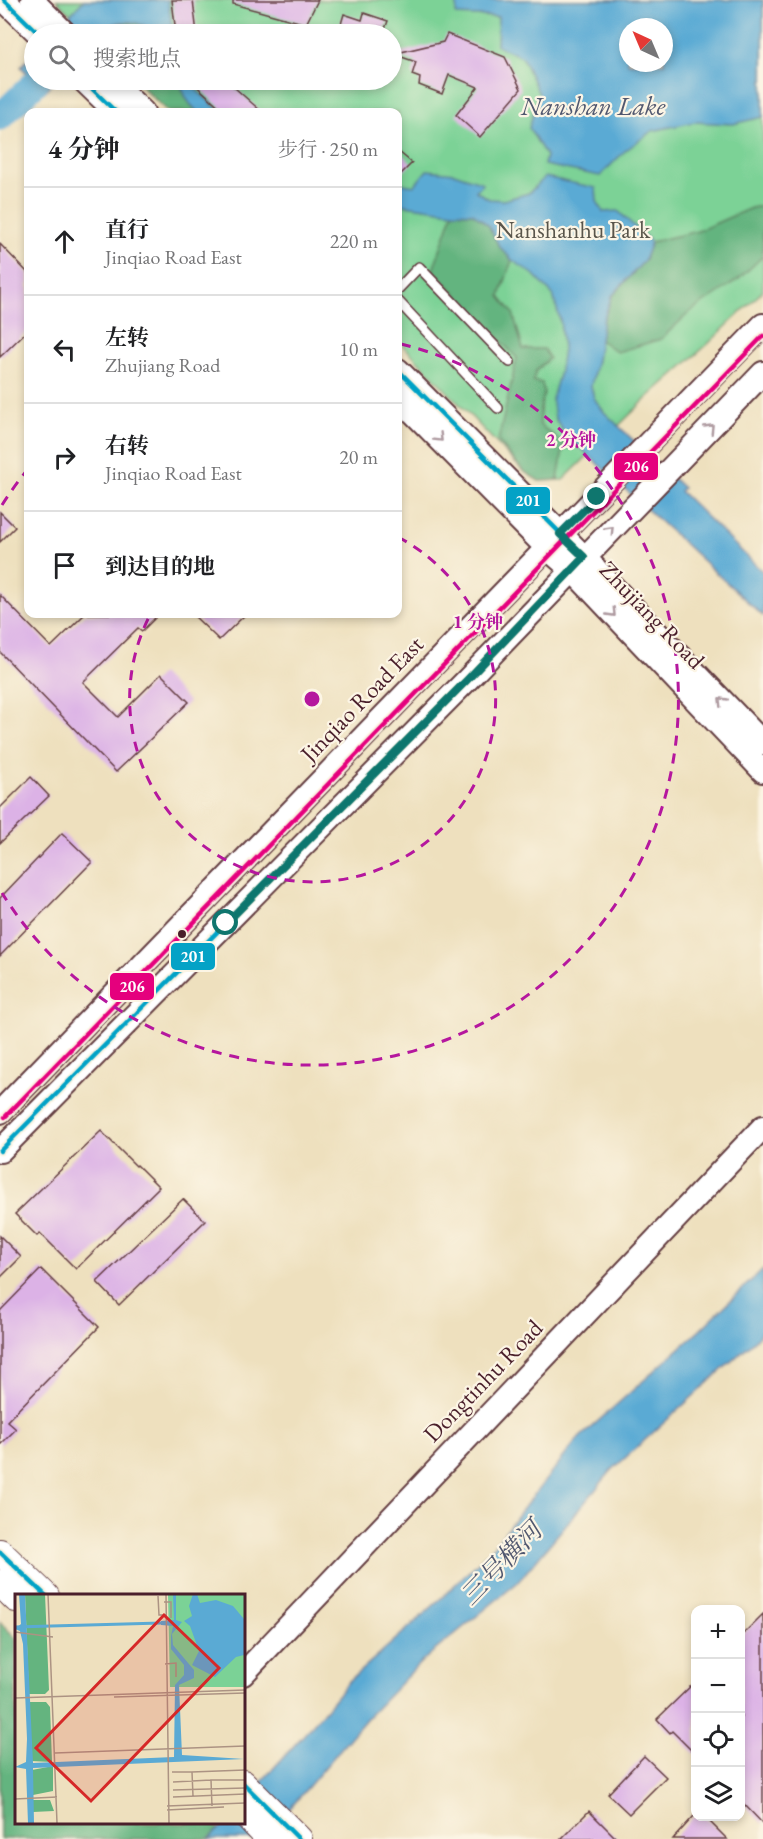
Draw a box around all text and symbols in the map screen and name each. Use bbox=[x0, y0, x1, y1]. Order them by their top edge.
north arrow bbox=[619, 18, 673, 72]
search box bbox=[24, 24, 402, 90]
icon: search bbox=[45, 41, 78, 74]
text: 搜索地点 bbox=[93, 44, 181, 73]
water label: Nanshan Lake bbox=[520, 89, 666, 123]
text: 4 分钟 bbox=[48, 132, 120, 166]
text: 步行 · 250 m bbox=[278, 136, 378, 162]
park label: Nanshanhu Park bbox=[496, 214, 651, 245]
text: 直行 bbox=[105, 215, 149, 244]
icon: ahead bbox=[48, 225, 81, 258]
text: 220 m bbox=[330, 228, 378, 254]
text: Jinqiao Road East bbox=[105, 244, 242, 270]
text: 左转 bbox=[105, 323, 149, 352]
icon: left bbox=[48, 333, 81, 366]
text: 10 m bbox=[339, 336, 378, 362]
text: Zhujiang Road bbox=[105, 352, 220, 378]
one-way arrow bbox=[703, 424, 714, 434]
text: 2 分钟 bbox=[546, 428, 596, 451]
text: 右转 bbox=[105, 431, 149, 460]
one-way arrow bbox=[431, 431, 442, 442]
icon: right bbox=[48, 441, 81, 474]
text: 20 m bbox=[339, 444, 378, 470]
line badge: 206 bbox=[613, 452, 659, 481]
text: 206 bbox=[623, 456, 649, 477]
text: Jinqiao Road East bbox=[105, 460, 242, 486]
route end bbox=[583, 483, 609, 509]
line badge: 201 bbox=[505, 486, 551, 515]
text: 201 bbox=[515, 490, 541, 511]
one-way arrow bbox=[603, 527, 614, 537]
icon: arrive bbox=[48, 549, 81, 582]
text: 到达目的地 bbox=[105, 552, 215, 581]
street label: Zhujiang Road bbox=[593, 554, 712, 676]
one-way arrow bbox=[605, 606, 616, 616]
text: 1 分钟 bbox=[453, 610, 503, 633]
street label: Jinqiao Road East bbox=[292, 628, 430, 770]
centre of rings bbox=[302, 689, 322, 709]
one-way arrow bbox=[719, 697, 730, 708]
route start bbox=[212, 909, 238, 935]
unlabelled marker bbox=[176, 928, 188, 940]
line badge: 201 bbox=[170, 942, 216, 971]
text: 201 bbox=[180, 946, 206, 967]
line badge: 206 bbox=[109, 972, 155, 1001]
text: 206 bbox=[119, 976, 145, 997]
street label: Dongtinhu Road bbox=[416, 1312, 550, 1449]
water label: 三号横河 bbox=[453, 1511, 552, 1612]
inset map bbox=[15, 1594, 244, 1824]
map controls bbox=[691, 1605, 745, 1821]
button: + bbox=[691, 1605, 745, 1659]
button: − bbox=[691, 1659, 745, 1713]
button: locate bbox=[691, 1713, 745, 1767]
button: layers bbox=[691, 1767, 745, 1821]

